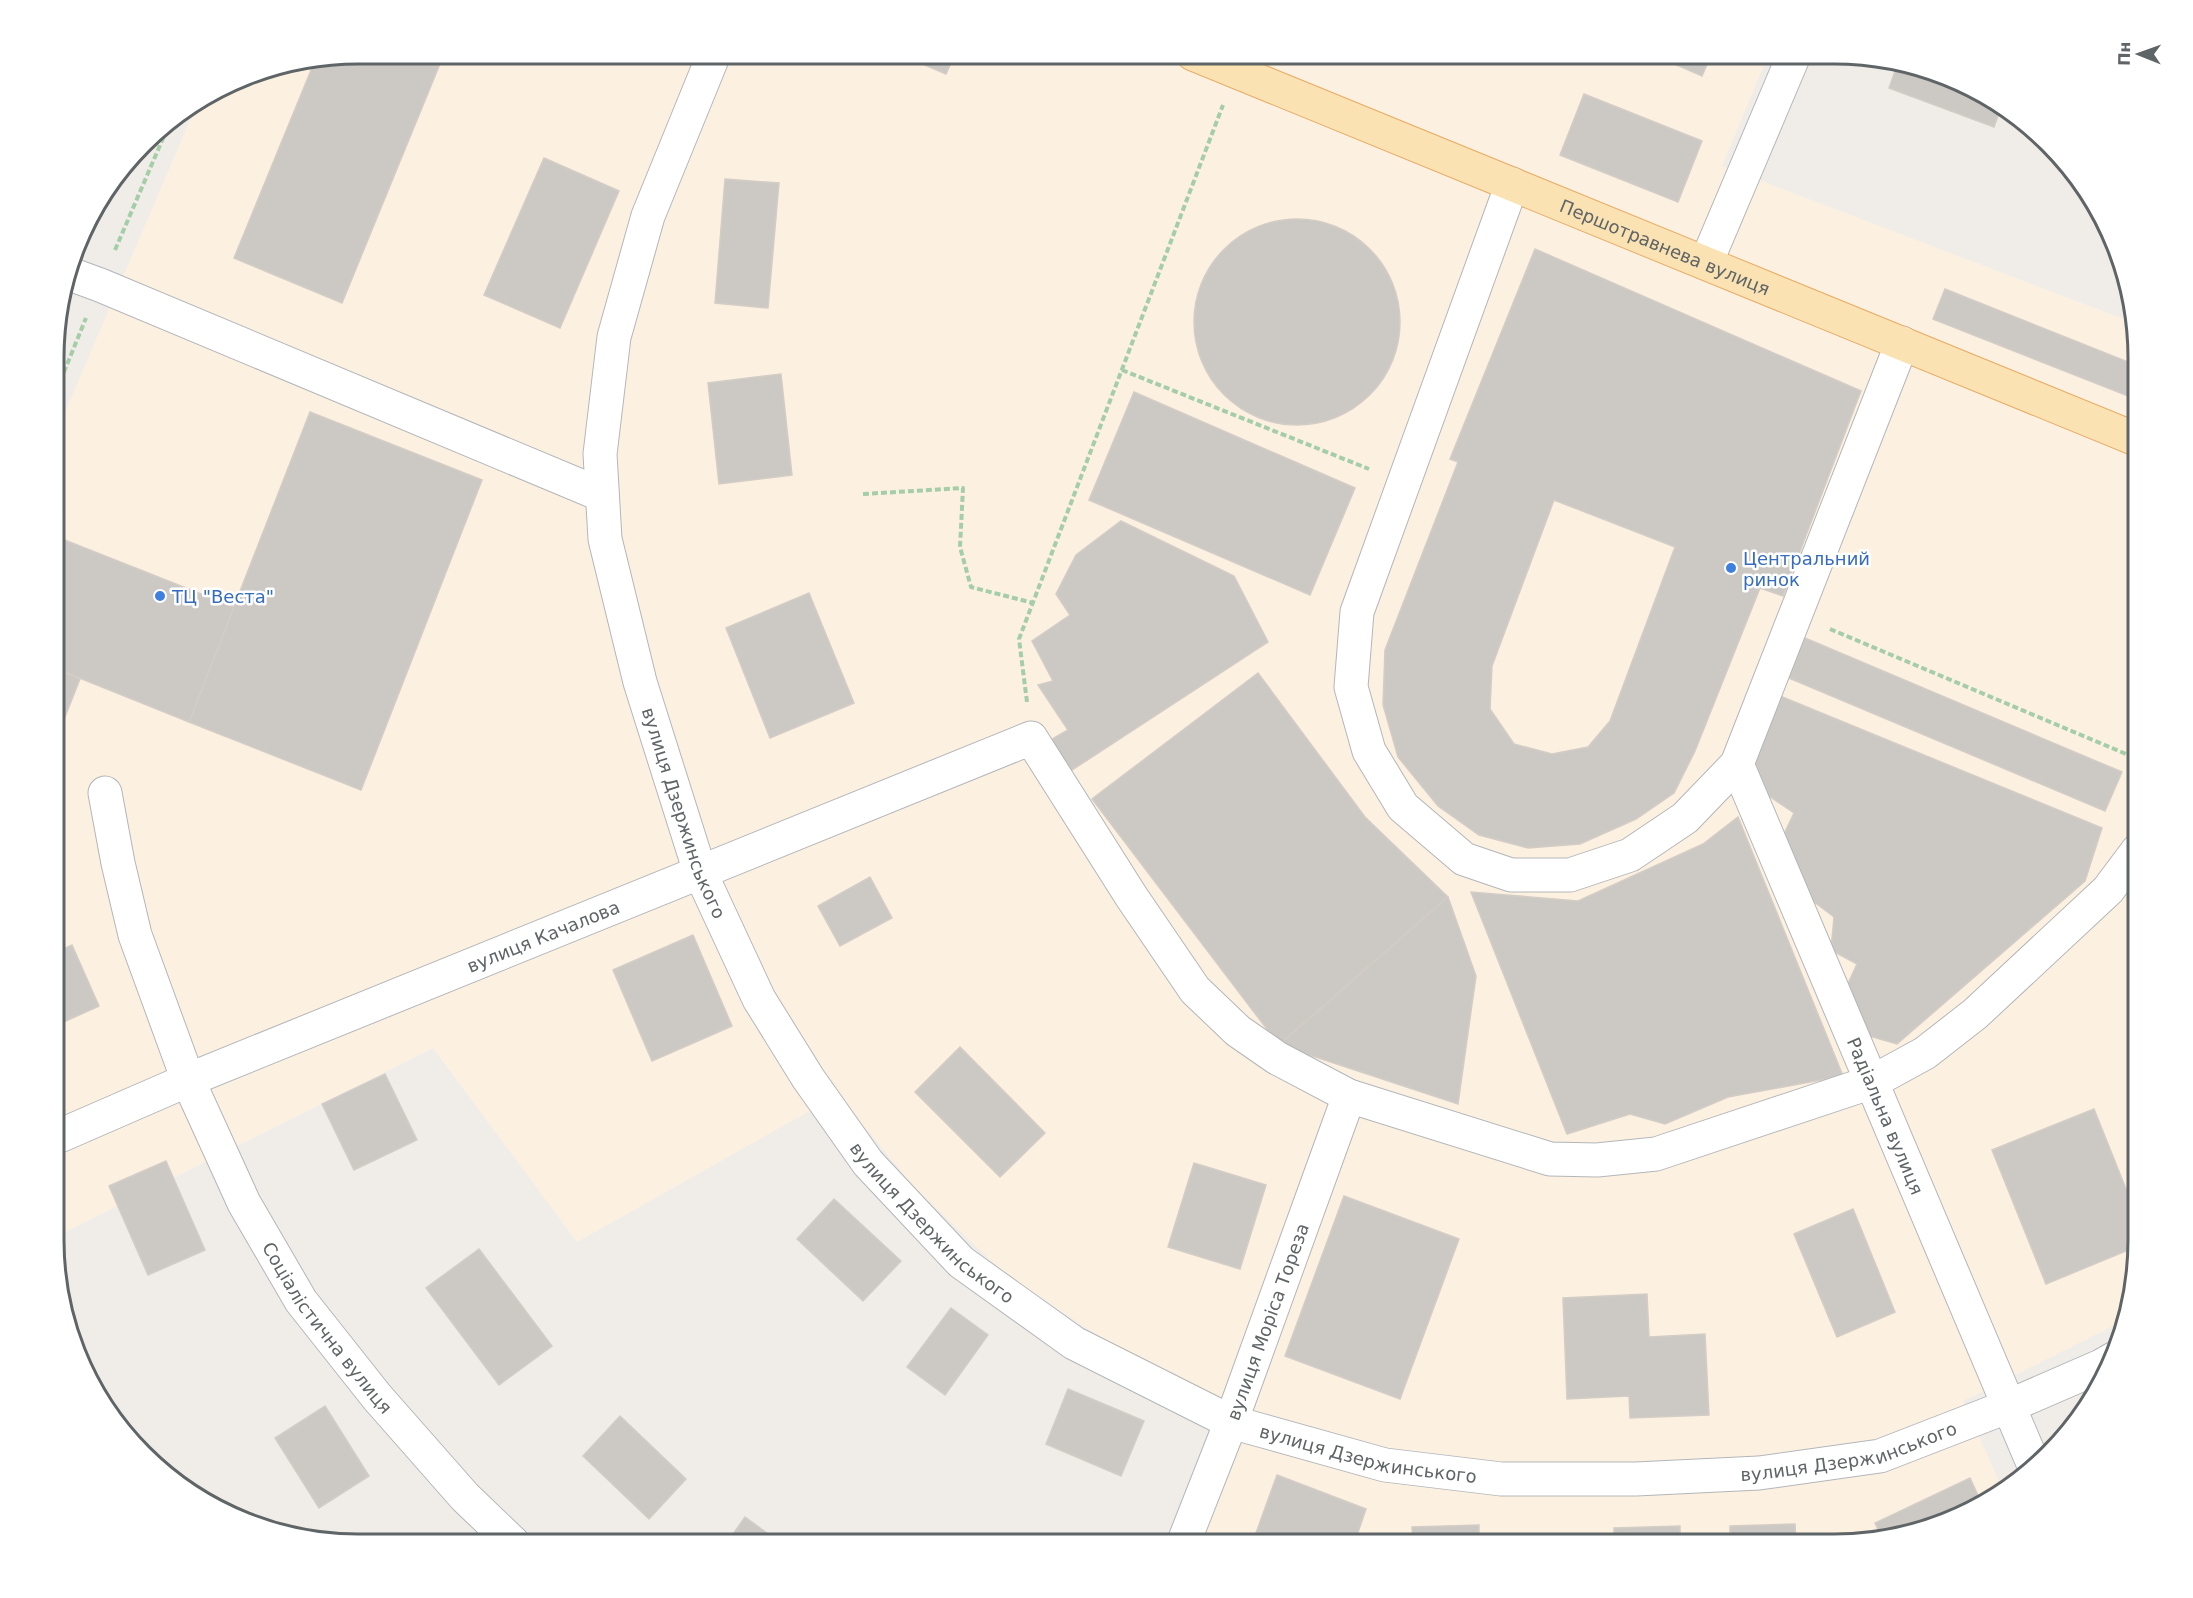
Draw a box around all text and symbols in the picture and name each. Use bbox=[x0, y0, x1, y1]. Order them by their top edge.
north arrow bbox=[2109, 24, 2169, 84]
text: Пн bbox=[2115, 41, 2134, 66]
street label: Першотравнева вулиця bbox=[1557, 195, 1773, 299]
place label: Центральний ринок bbox=[1743, 548, 1870, 590]
marker: Центральний ринок bbox=[1724, 561, 1738, 575]
place label: ТЦ "Веста" bbox=[171, 586, 274, 607]
marker: ТЦ "Веста" bbox=[153, 589, 167, 603]
street label: вулиця Дзержинського bbox=[638, 705, 731, 922]
street label: вулиця Качалова bbox=[464, 896, 622, 976]
street label: Радіальна вулиця bbox=[1843, 1034, 1928, 1198]
street label: вулиця Дзержинського bbox=[846, 1138, 1018, 1307]
street label: вулиця Моріса Тореза bbox=[1222, 1220, 1313, 1423]
street label: Соціалістична вулиця bbox=[258, 1238, 397, 1418]
street label: вулиця Дзержинського bbox=[1740, 1417, 1960, 1484]
street label: вулиця Дзержинського bbox=[1257, 1420, 1478, 1486]

